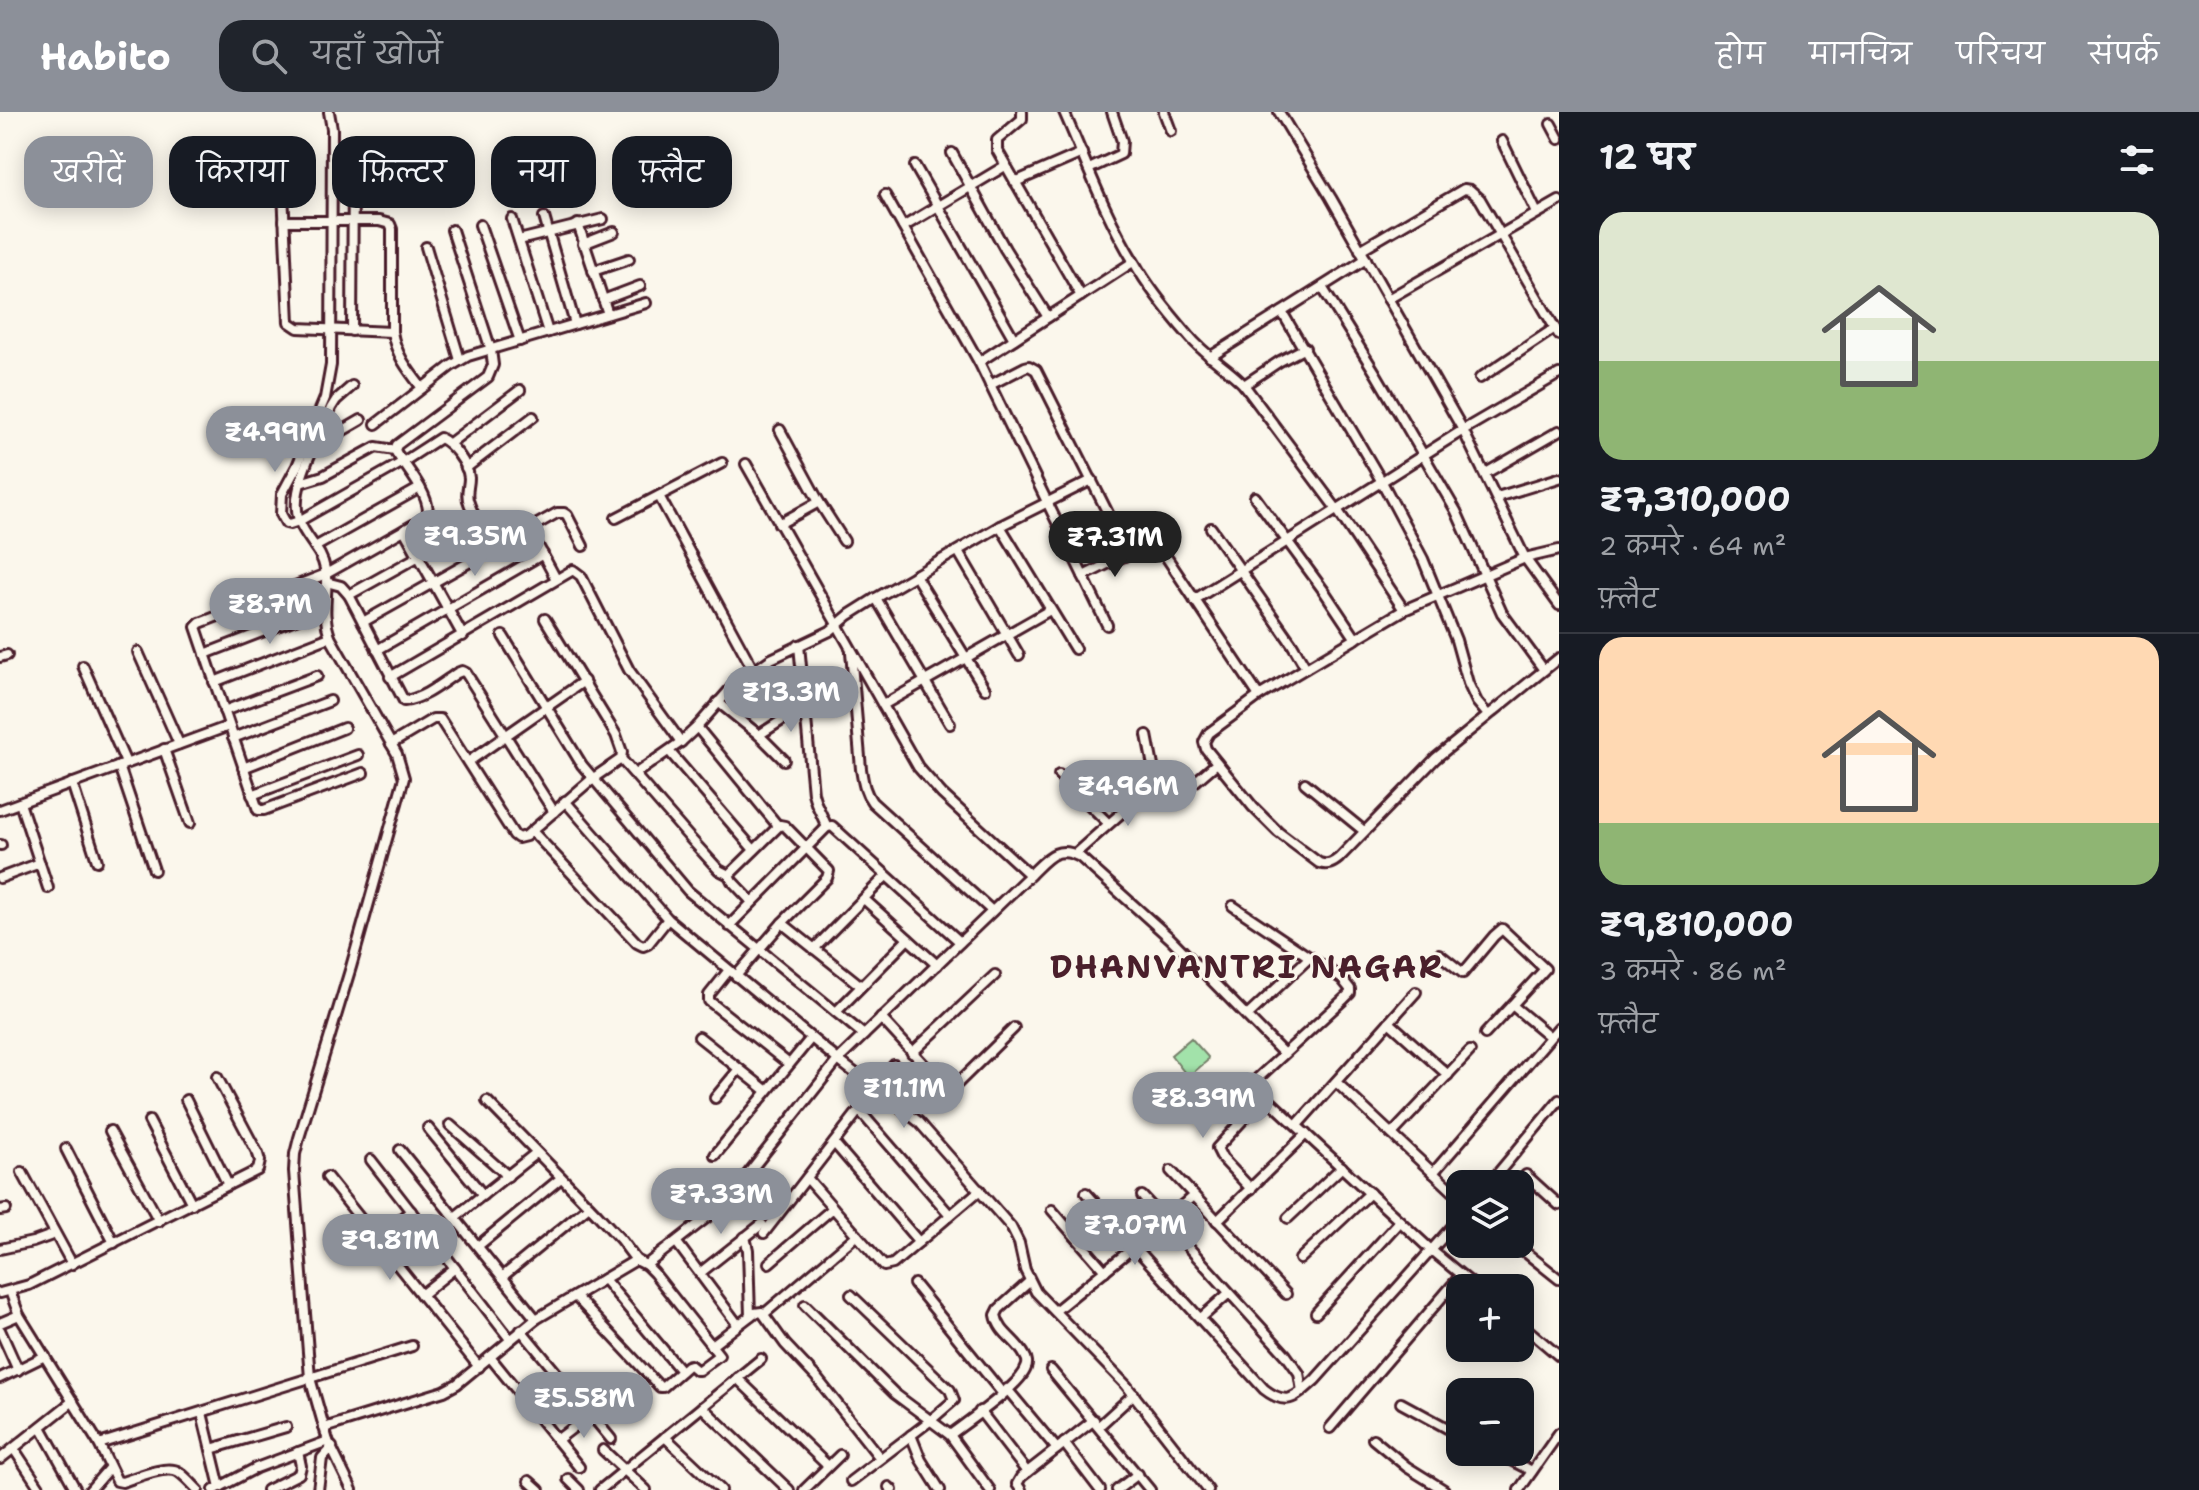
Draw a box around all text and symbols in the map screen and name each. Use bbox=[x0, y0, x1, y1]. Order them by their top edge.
search box bbox=[219, 20, 779, 92]
text: Habito bbox=[40, 31, 171, 82]
text: यहाँ खोजें bbox=[311, 33, 442, 74]
icon: search bbox=[247, 34, 291, 78]
text: होम bbox=[1716, 35, 1765, 73]
text: मानचित्र bbox=[1809, 35, 1912, 73]
text: परिचय bbox=[1956, 35, 2045, 73]
text: संपर्क bbox=[2089, 35, 2159, 73]
text: 12 घर bbox=[1599, 134, 1694, 180]
chip: खरीदें bbox=[24, 136, 153, 208]
chip: किराया bbox=[169, 136, 316, 208]
chip: फ़िल्टर bbox=[332, 136, 475, 208]
chip: नया bbox=[491, 136, 596, 208]
chip: फ़्लैट bbox=[612, 136, 732, 208]
icon: filters bbox=[2115, 138, 2159, 182]
icon: home bbox=[1807, 264, 1951, 408]
pin: ₹4.99M bbox=[210, 406, 340, 474]
text: ₹4.99M bbox=[224, 414, 326, 449]
text: ₹7,310,000 bbox=[1599, 476, 1791, 522]
pin: ₹9.35M bbox=[410, 510, 540, 578]
pin: ₹7.31M bbox=[1050, 511, 1180, 579]
text: ₹9.35M bbox=[423, 518, 527, 553]
text: ₹7.31M bbox=[1067, 519, 1163, 554]
text: 2 कमरे · 64 m² bbox=[1599, 528, 1787, 563]
pin: ₹8.7M bbox=[214, 578, 326, 646]
text: फ़्लैट bbox=[1599, 581, 1658, 616]
text: ₹8.7M bbox=[228, 586, 313, 621]
pin: ₹13.3M bbox=[726, 666, 856, 734]
text: ₹13.3M bbox=[742, 674, 840, 709]
icon: home bbox=[1807, 689, 1951, 833]
pin: ₹4.96M bbox=[1063, 760, 1193, 828]
text: ₹4.96M bbox=[1077, 768, 1179, 803]
text: ₹9,810,000 bbox=[1599, 901, 1794, 947]
district label: DHANVANTRI NAGAR bbox=[1050, 945, 1444, 988]
text: 3 कमरे · 86 m² bbox=[1599, 953, 1787, 988]
text: फ़्लैट bbox=[1599, 1006, 1658, 1041]
pin: ₹11.1M bbox=[839, 1062, 969, 1130]
text: ₹11.1M bbox=[862, 1070, 946, 1105]
pin: ₹8.39M bbox=[1138, 1072, 1268, 1140]
text: ₹8.39M bbox=[1150, 1080, 1256, 1115]
pin: ₹7.33M bbox=[656, 1168, 786, 1236]
map controls bbox=[1446, 1170, 1534, 1466]
button: layers bbox=[1446, 1170, 1534, 1258]
text: ₹7.33M bbox=[669, 1176, 773, 1211]
pin: ₹7.07M bbox=[1070, 1199, 1200, 1267]
text: ₹7.07M bbox=[1083, 1207, 1187, 1242]
pin: ₹9.81M bbox=[325, 1214, 455, 1282]
text: ₹9.81M bbox=[340, 1222, 440, 1257]
button: + bbox=[1446, 1274, 1534, 1362]
pin: ₹5.58M bbox=[519, 1372, 649, 1440]
button: − bbox=[1446, 1378, 1534, 1466]
text: ₹5.58M bbox=[533, 1380, 635, 1415]

